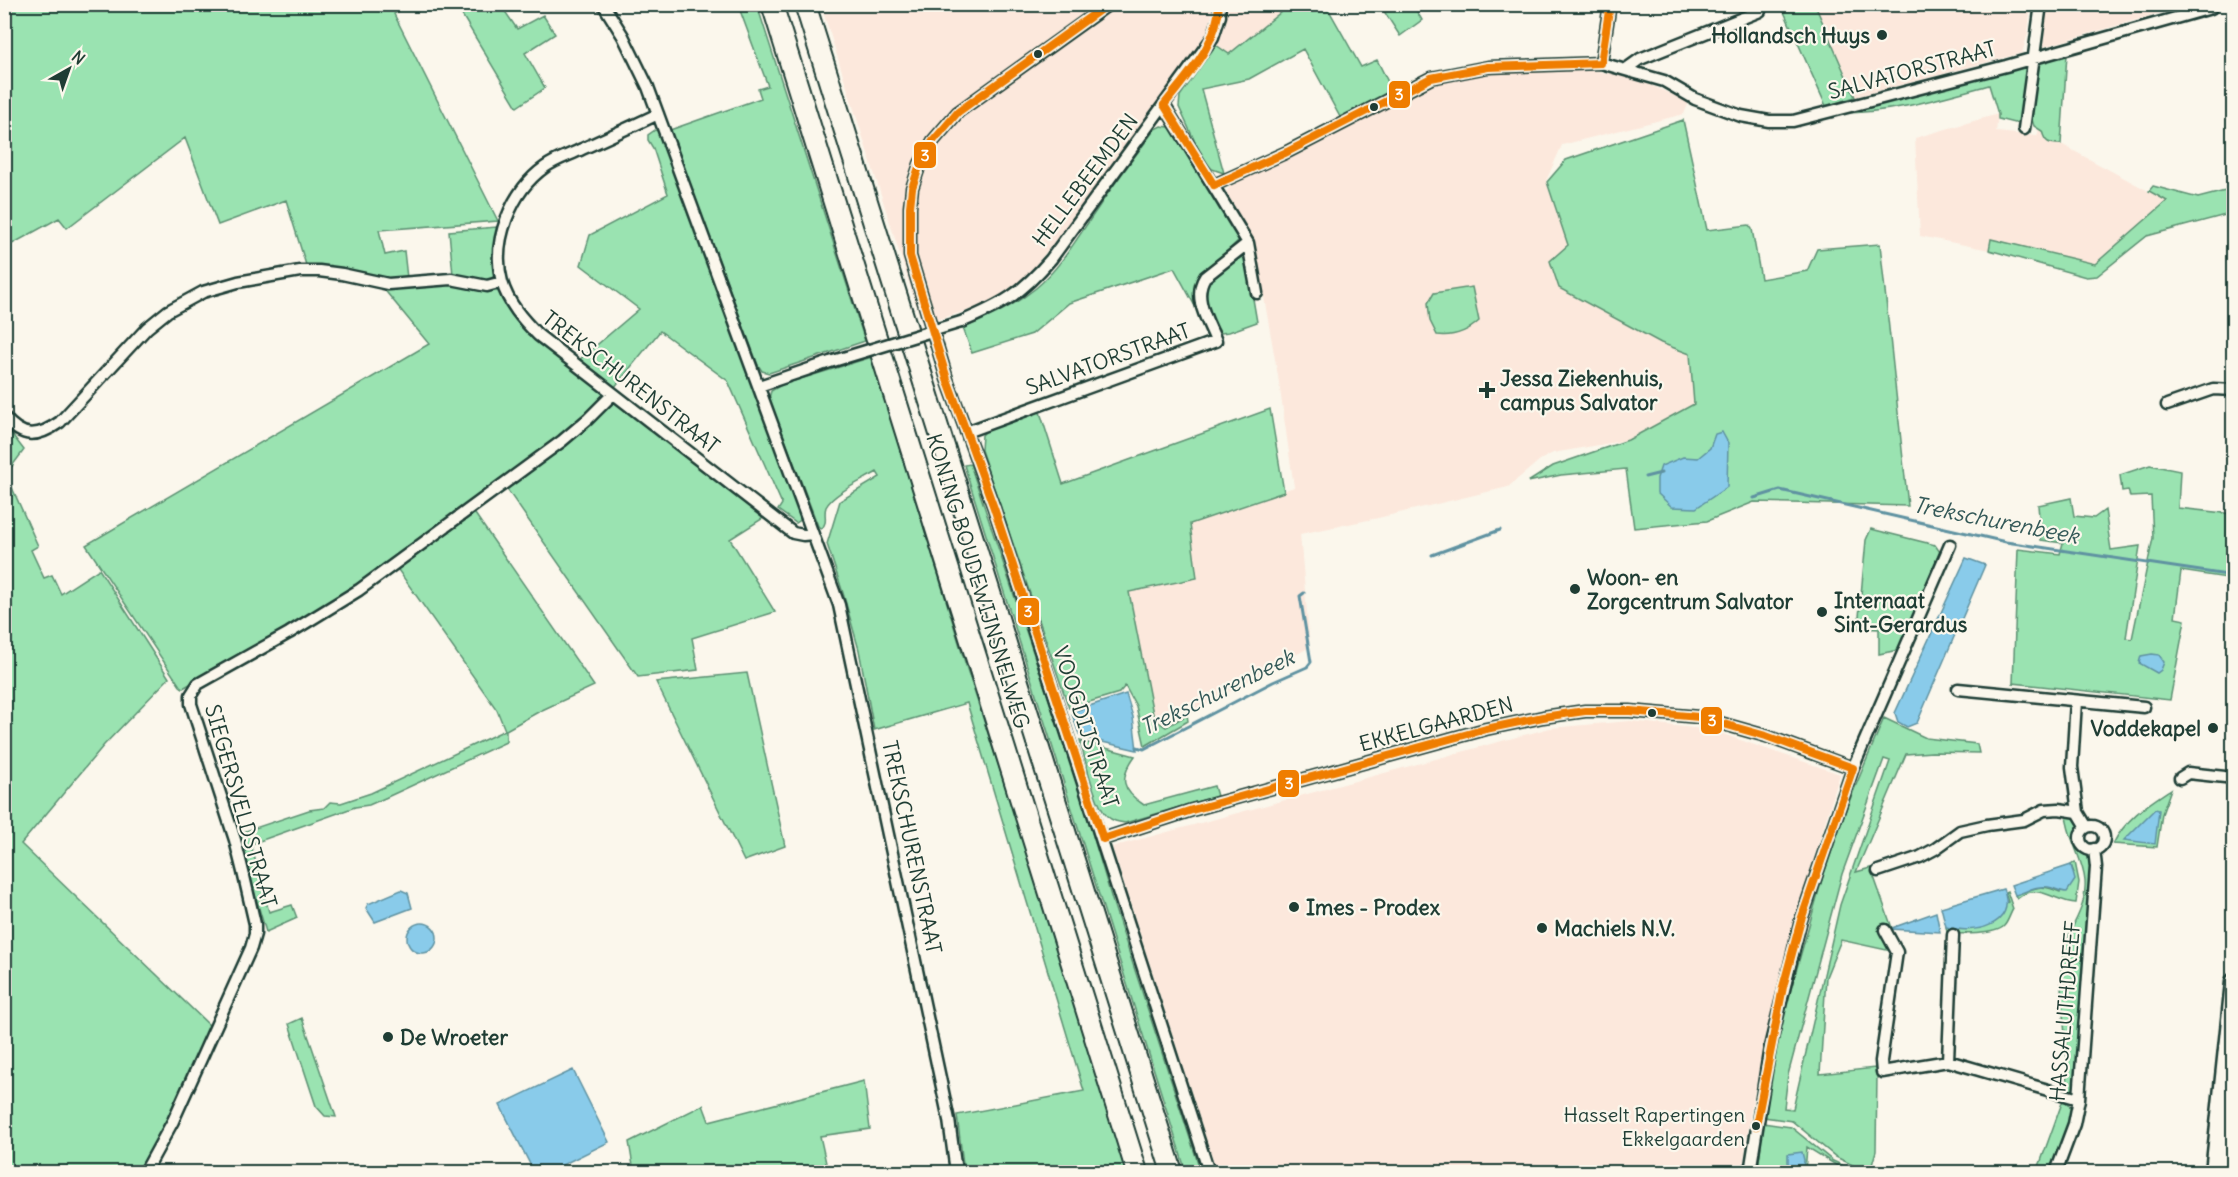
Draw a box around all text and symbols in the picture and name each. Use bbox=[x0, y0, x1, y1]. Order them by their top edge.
place label: Hollandsch Huys bbox=[1711, 22, 1870, 49]
marker: Hollandsch Huys bbox=[1875, 28, 1889, 42]
street label: SALVATORSTRAAT bbox=[1825, 35, 1999, 105]
north arrow bbox=[39, 39, 99, 99]
text: N bbox=[68, 46, 89, 69]
unlabelled marker bbox=[1032, 48, 1044, 60]
line badge: 3 bbox=[1388, 80, 1411, 109]
text: 3 bbox=[1394, 84, 1404, 104]
unlabelled marker bbox=[1368, 101, 1380, 113]
street label: HELLEBEEMDEN bbox=[1026, 108, 1144, 252]
line badge: 3 bbox=[913, 141, 937, 169]
text: 3 bbox=[920, 145, 930, 165]
street label: TREKSCHURENSTRAAT bbox=[537, 304, 725, 460]
street label: SALVATORSTRAAT bbox=[1022, 317, 1194, 401]
place label: Jessa Ziekenhuis, campus Salvator bbox=[1500, 365, 1663, 416]
marker: Jessa Ziekenhuis, campus Salvator bbox=[1478, 381, 1496, 399]
street label: KONING BOUDEWIJNSNELWEG bbox=[920, 430, 1036, 732]
water label: Trekschurenbeek bbox=[1911, 490, 2083, 550]
place label: Woon- en Zorgcentrum Salvator bbox=[1587, 564, 1794, 615]
marker: Woon- en Zorgcentrum Salvator bbox=[1568, 582, 1582, 596]
place label: Internaat Sint-Gerardus bbox=[1834, 587, 1968, 638]
line badge: 3 bbox=[1017, 597, 1040, 626]
text: 3 bbox=[1023, 601, 1033, 621]
marker: Internaat Sint-Gerardus bbox=[1815, 605, 1829, 619]
water label: Trekschurenbeek bbox=[1135, 642, 1300, 741]
street label: VOOGDIJSTRAAT bbox=[1047, 643, 1125, 811]
street label: EKKELGAARDEN bbox=[1356, 690, 1516, 758]
street label: SIEGERSVELDSTRAAT bbox=[199, 701, 283, 911]
line badge: 3 bbox=[1700, 706, 1723, 735]
unlabelled marker bbox=[1646, 707, 1658, 719]
text: 3 bbox=[1707, 710, 1717, 730]
place label: Voddekapel bbox=[2090, 715, 2201, 742]
marker: Voddekapel bbox=[2206, 721, 2220, 735]
street label: TREKSCHURENSTRAAT bbox=[876, 738, 948, 956]
line badge: 3 bbox=[1277, 769, 1300, 798]
text: 3 bbox=[1284, 773, 1294, 793]
place label: Imes - Prodex bbox=[1306, 894, 1441, 921]
marker: Imes - Prodex bbox=[1287, 900, 1301, 914]
place label: Machiels N.V. bbox=[1554, 915, 1675, 942]
street label: HASSALUTHDREEF bbox=[2044, 919, 2086, 1102]
marker: Machiels N.V. bbox=[1535, 921, 1549, 935]
place label: De Wroeter bbox=[400, 1024, 508, 1051]
marker: De Wroeter bbox=[381, 1030, 395, 1044]
place label: Hasselt Rapertingen Ekkelgaarden bbox=[1564, 1102, 1745, 1151]
marker: Hasselt Rapertingen Ekkelgaarden bbox=[1750, 1120, 1762, 1132]

